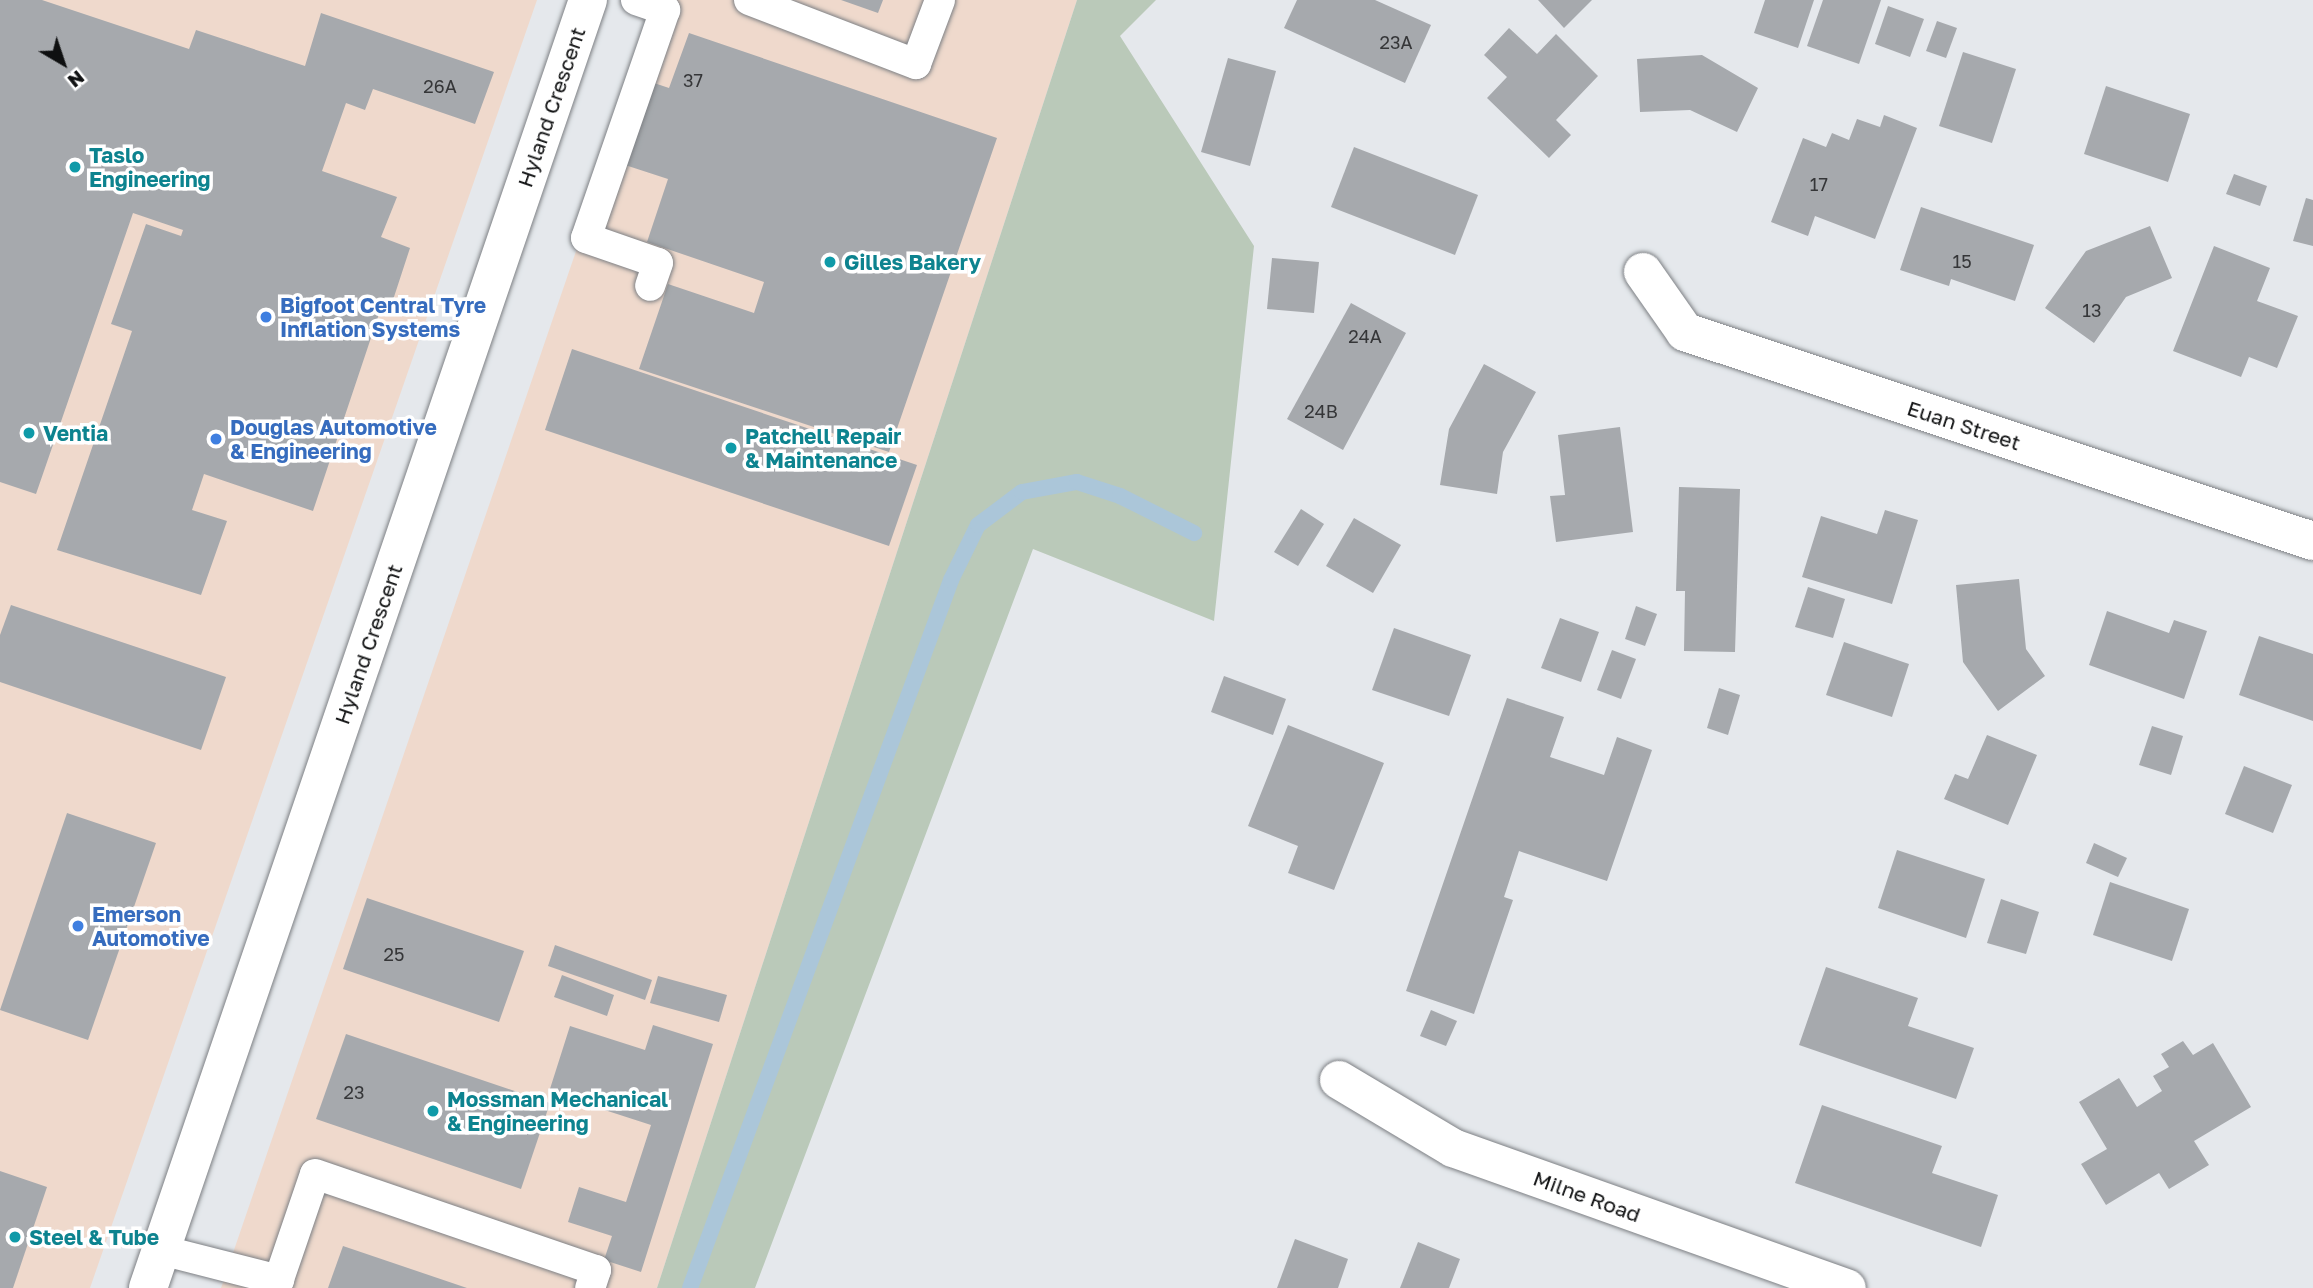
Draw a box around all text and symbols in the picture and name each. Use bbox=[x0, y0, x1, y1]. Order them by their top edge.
street label: Hyland Crescent bbox=[512, 24, 590, 190]
north arrow bbox=[28, 28, 98, 98]
house number: 23A bbox=[1379, 31, 1413, 53]
text: N bbox=[64, 66, 89, 93]
house number: 37 bbox=[683, 69, 703, 91]
house number: 26A bbox=[423, 75, 457, 97]
place label: Taslo Engineering bbox=[89, 142, 211, 192]
marker: Taslo Engineering bbox=[67, 159, 83, 175]
house number: 17 bbox=[1810, 173, 1828, 195]
place label: Gilles Bakery bbox=[844, 249, 981, 275]
house number: 15 bbox=[1952, 250, 1972, 272]
marker: Gilles Bakery bbox=[822, 254, 838, 270]
place label: Bigfoot Central Tyre Inflation Systems bbox=[280, 292, 486, 342]
house number: 13 bbox=[2082, 299, 2102, 321]
marker: Bigfoot Central Tyre Inflation Systems bbox=[258, 309, 274, 325]
house number: 24A bbox=[1348, 325, 1382, 347]
street label: Euan Street bbox=[1904, 395, 2024, 455]
house number: 24B bbox=[1304, 400, 1338, 422]
place label: Douglas Automotive & Engineering bbox=[230, 414, 437, 464]
place label: Ventia bbox=[43, 420, 108, 446]
place label: Patchell Repair & Maintenance bbox=[745, 423, 902, 473]
marker: Ventia bbox=[21, 425, 37, 441]
marker: Douglas Automotive & Engineering bbox=[208, 431, 224, 447]
marker: Patchell Repair & Maintenance bbox=[723, 440, 739, 456]
street label: Hyland Crescent bbox=[329, 561, 407, 727]
place label: Emerson Automotive bbox=[92, 901, 210, 951]
marker: Emerson Automotive bbox=[70, 918, 86, 934]
house number: 25 bbox=[384, 943, 404, 965]
house number: 23 bbox=[344, 1081, 364, 1103]
place label: Mossman Mechanical & Engineering bbox=[447, 1086, 668, 1136]
marker: Mossman Mechanical & Engineering bbox=[425, 1103, 441, 1119]
street label: Milne Road bbox=[1530, 1165, 1644, 1227]
place label: Steel & Tube bbox=[29, 1224, 159, 1250]
marker: Steel & Tube bbox=[7, 1229, 23, 1245]

